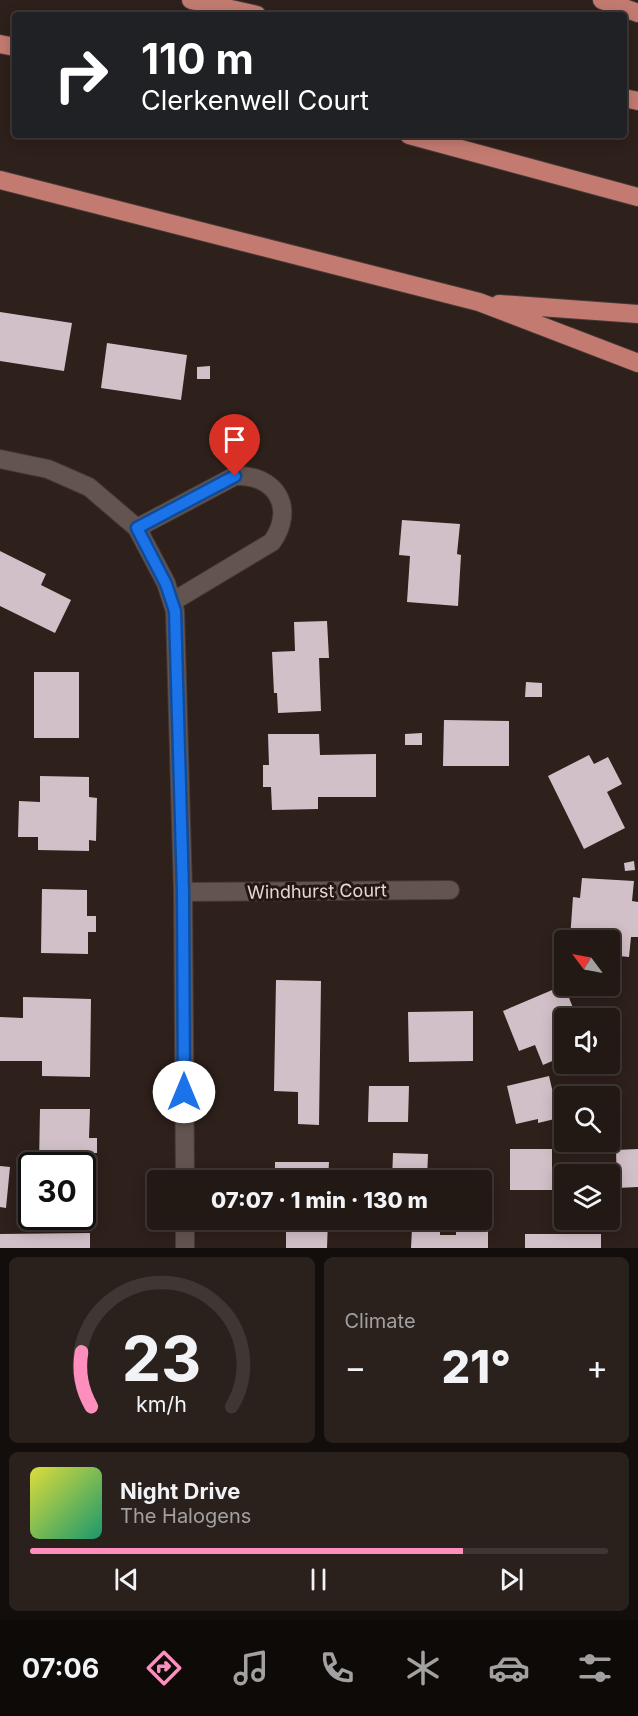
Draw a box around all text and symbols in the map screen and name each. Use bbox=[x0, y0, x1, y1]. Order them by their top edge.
text: 110 m bbox=[141, 33, 254, 84]
icon: right bbox=[42, 36, 120, 114]
text: Clerkenwell Court bbox=[141, 84, 369, 117]
pin bbox=[209, 414, 260, 476]
icon: arrive bbox=[218, 423, 251, 456]
street label: Windhurst Court bbox=[247, 879, 387, 903]
north arrow bbox=[554, 930, 620, 996]
map controls bbox=[554, 930, 620, 1230]
button: sound bbox=[554, 1008, 620, 1074]
position arrow bbox=[152, 1060, 216, 1124]
button: search bbox=[554, 1086, 620, 1152]
speed limit sign: 30 bbox=[18, 1152, 96, 1230]
button: layers bbox=[554, 1164, 620, 1230]
text: 07:07 · 1 min · 130 m bbox=[211, 1187, 428, 1213]
text: Climate bbox=[345, 1309, 416, 1333]
text: 23 bbox=[122, 1321, 202, 1396]
text: 21° bbox=[442, 1339, 511, 1394]
text: − bbox=[345, 1347, 366, 1387]
text: + bbox=[586, 1347, 608, 1387]
text: km/h bbox=[136, 1391, 187, 1417]
text: Night Drive bbox=[120, 1478, 240, 1504]
text: The Halogens bbox=[120, 1504, 251, 1528]
icon: previous bbox=[110, 1563, 143, 1596]
icon: pause bbox=[302, 1563, 335, 1596]
icon: next bbox=[495, 1563, 528, 1596]
icon: directions bbox=[143, 1647, 185, 1689]
icon: music bbox=[230, 1647, 272, 1689]
icon: phone bbox=[316, 1647, 358, 1689]
icon: climate bbox=[402, 1647, 444, 1689]
icon: car bbox=[488, 1647, 530, 1689]
icon: filters bbox=[574, 1647, 616, 1689]
text: 07:06 bbox=[22, 1652, 99, 1685]

